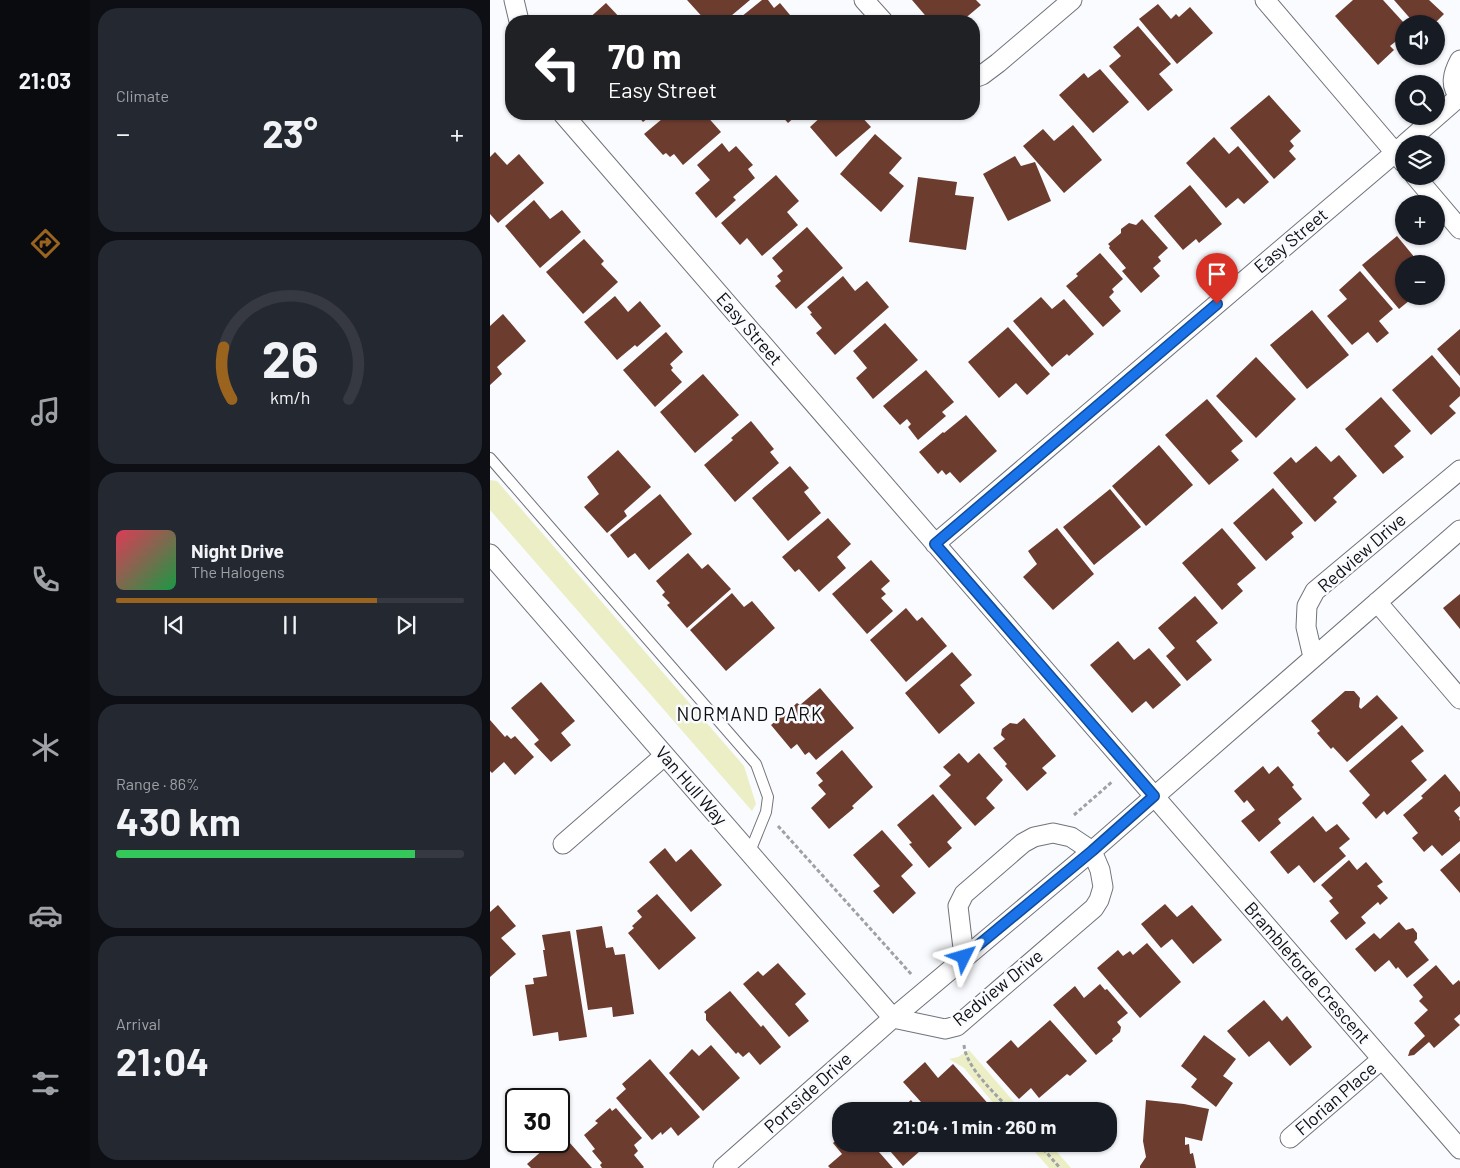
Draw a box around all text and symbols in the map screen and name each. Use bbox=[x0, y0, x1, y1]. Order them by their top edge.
map controls bbox=[1395, 15, 1445, 305]
button: sound bbox=[1395, 15, 1445, 65]
text: 70 m bbox=[608, 34, 682, 76]
icon: left bbox=[525, 35, 590, 100]
text: 21:03 bbox=[19, 67, 71, 93]
button: search bbox=[1395, 75, 1445, 125]
text: Easy Street bbox=[608, 76, 717, 102]
text: Climate bbox=[116, 86, 169, 105]
text: 23° bbox=[262, 110, 318, 156]
text: − bbox=[116, 116, 130, 150]
text: + bbox=[450, 116, 464, 150]
button: layers bbox=[1395, 135, 1445, 185]
button: + bbox=[1395, 195, 1445, 245]
street label: Easy Street bbox=[1249, 203, 1332, 277]
icon: directions bbox=[28, 226, 63, 261]
pin bbox=[1196, 253, 1238, 304]
button: − bbox=[1395, 255, 1445, 305]
icon: arrive bbox=[1203, 260, 1231, 288]
street label: Easy Street bbox=[712, 287, 787, 369]
text: 26 bbox=[261, 326, 319, 388]
text: km/h bbox=[270, 386, 310, 408]
icon: music bbox=[28, 394, 63, 429]
street label: Redview Drive bbox=[1313, 508, 1410, 596]
text: Night Drive bbox=[191, 539, 284, 562]
icon: phone bbox=[28, 562, 63, 597]
text: The Halogens bbox=[191, 562, 285, 581]
icon: previous bbox=[160, 611, 188, 639]
icon: pause bbox=[276, 611, 304, 639]
icon: next bbox=[392, 611, 420, 639]
district label: NORMAND PARK bbox=[676, 702, 824, 725]
icon: climate bbox=[28, 730, 63, 765]
street label: Van Hull Way bbox=[651, 741, 732, 829]
text: Range · 86% bbox=[116, 774, 200, 793]
text: 430 km bbox=[116, 798, 241, 844]
street label: Brambleforde Crescent bbox=[1240, 897, 1375, 1048]
icon: car bbox=[28, 898, 63, 933]
position arrow bbox=[937, 930, 989, 982]
street label: Redview Drive bbox=[948, 944, 1047, 1030]
text: Arrival bbox=[116, 1014, 161, 1033]
text: 21:04 bbox=[116, 1038, 209, 1084]
street label: Portside Drive bbox=[759, 1047, 856, 1137]
street label: Florian Place bbox=[1290, 1057, 1381, 1140]
icon: filters bbox=[28, 1066, 63, 1101]
speed limit sign: 30 bbox=[505, 1088, 570, 1153]
text: 21:04 · 1 min · 260 m bbox=[893, 1115, 1056, 1138]

